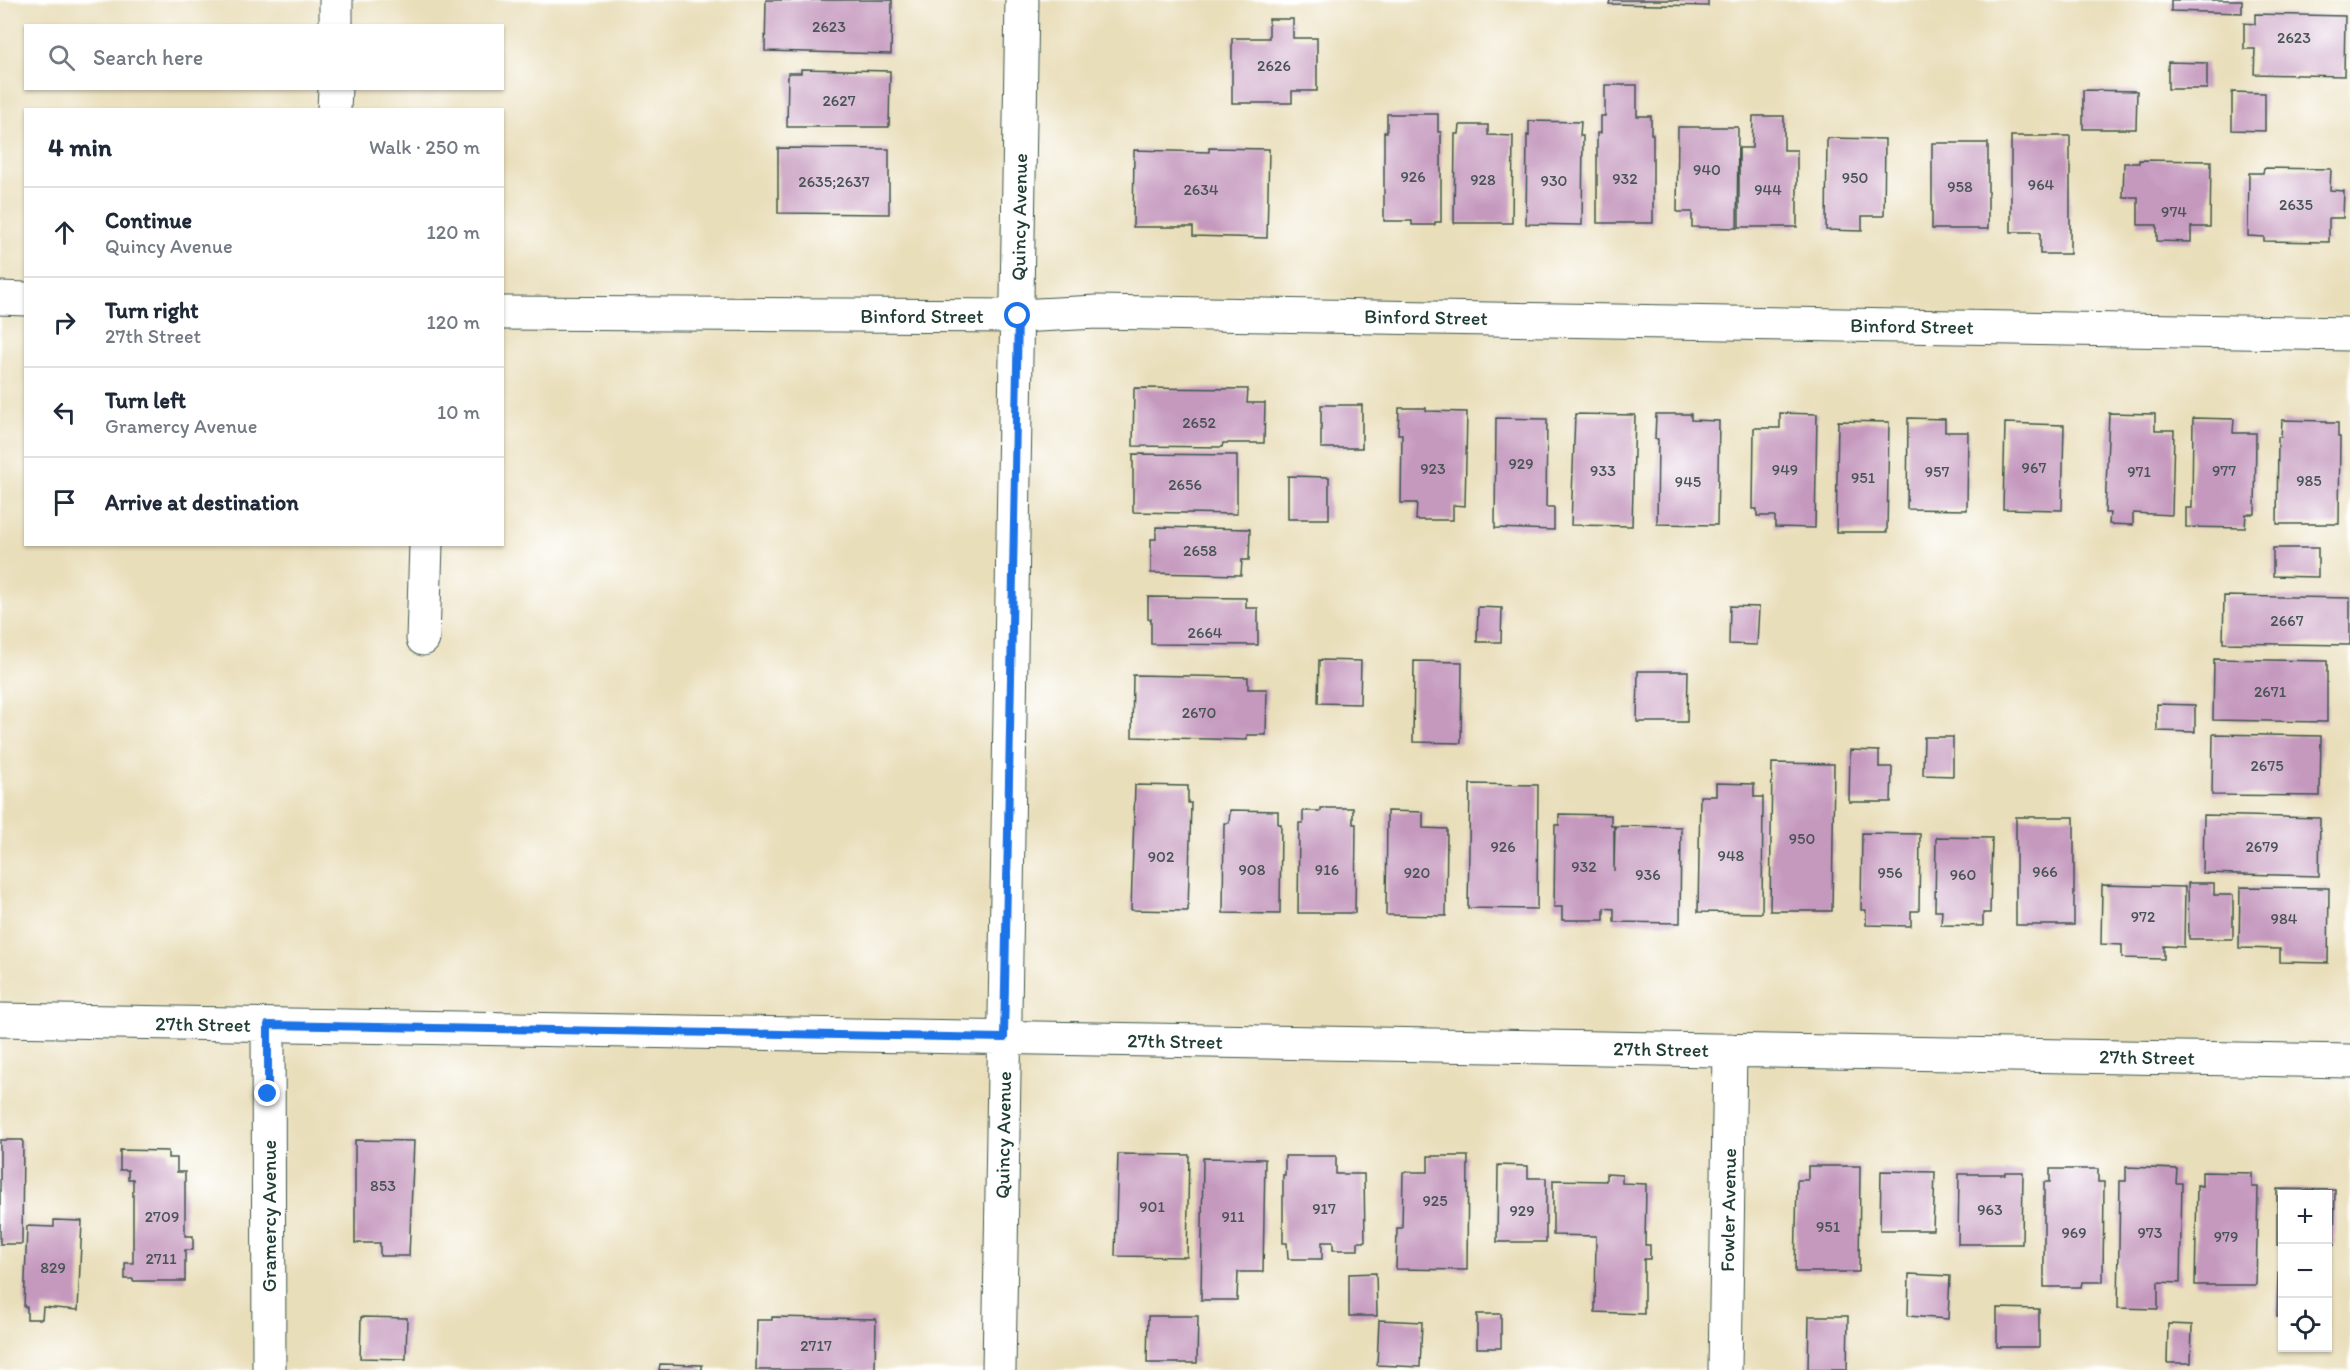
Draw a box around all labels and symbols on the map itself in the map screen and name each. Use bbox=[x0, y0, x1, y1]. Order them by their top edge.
house number: 2623 bbox=[812, 17, 846, 36]
house number: 2623 bbox=[2277, 28, 2311, 47]
house number: 2626 bbox=[1257, 56, 1291, 75]
house number: 2627 bbox=[822, 91, 856, 110]
street label: Quincy Avenue bbox=[1006, 153, 1032, 281]
house number: 940 bbox=[1693, 160, 1721, 179]
house number: 926 bbox=[1400, 167, 1426, 186]
house number: 950 bbox=[1842, 168, 1868, 187]
house number: 932 bbox=[1612, 169, 1638, 188]
house number: 928 bbox=[1470, 170, 1496, 189]
house number: 930 bbox=[1541, 171, 1567, 190]
house number: 2635;2637 bbox=[798, 172, 870, 191]
house number: 964 bbox=[2028, 175, 2055, 194]
house number: 958 bbox=[1947, 177, 1973, 196]
house number: 2634 bbox=[1183, 180, 1219, 199]
house number: 944 bbox=[1754, 180, 1782, 199]
house number: 2635 bbox=[2279, 195, 2313, 214]
house number: 974 bbox=[2161, 202, 2187, 221]
route start bbox=[1004, 302, 1030, 328]
street label: Binford Street bbox=[860, 304, 984, 328]
street label: Binford Street bbox=[1364, 304, 1488, 330]
street label: Binford Street bbox=[1850, 313, 1974, 339]
house number: 2652 bbox=[1182, 413, 1216, 432]
house number: 929 bbox=[1508, 454, 1534, 473]
house number: 967 bbox=[2022, 458, 2046, 477]
house number: 923 bbox=[1420, 459, 1446, 478]
house number: 949 bbox=[1772, 460, 1798, 479]
house number: 933 bbox=[1590, 461, 1616, 480]
house number: 977 bbox=[2212, 461, 2236, 480]
house number: 957 bbox=[1925, 462, 1949, 481]
house number: 971 bbox=[2127, 462, 2151, 481]
house number: 951 bbox=[1851, 468, 1876, 487]
house number: 985 bbox=[2296, 471, 2322, 490]
house number: 945 bbox=[1675, 472, 1701, 491]
house number: 2656 bbox=[1168, 475, 1202, 494]
house number: 2658 bbox=[1183, 541, 1217, 560]
house number: 2667 bbox=[2270, 611, 2304, 630]
house number: 2664 bbox=[1188, 623, 1223, 642]
house number: 2671 bbox=[2254, 682, 2287, 701]
house number: 2670 bbox=[1182, 703, 1216, 722]
house number: 2675 bbox=[2250, 756, 2284, 775]
house number: 950 bbox=[1789, 829, 1815, 848]
house number: 926 bbox=[1490, 837, 1516, 856]
house number: 2679 bbox=[2245, 837, 2279, 856]
house number: 948 bbox=[1718, 846, 1745, 865]
house number: 902 bbox=[1148, 847, 1175, 866]
house number: 932 bbox=[1571, 857, 1597, 876]
house number: 908 bbox=[1239, 860, 1266, 879]
house number: 916 bbox=[1315, 860, 1339, 879]
house number: 966 bbox=[2032, 862, 2058, 881]
house number: 920 bbox=[1404, 863, 1430, 882]
house number: 956 bbox=[1877, 863, 1903, 882]
house number: 936 bbox=[1635, 865, 1661, 884]
house number: 960 bbox=[1950, 865, 1976, 884]
house number: 972 bbox=[2131, 907, 2156, 926]
house number: 984 bbox=[2271, 909, 2298, 928]
street label: 27th Street bbox=[155, 1011, 252, 1037]
street label: 27th Street bbox=[1127, 1028, 1224, 1054]
street label: 27th Street bbox=[1613, 1036, 1710, 1062]
street label: 27th Street bbox=[2099, 1044, 2196, 1070]
street label: Quincy Avenue bbox=[990, 1071, 1016, 1199]
route end bbox=[254, 1080, 280, 1106]
street label: Gramercy Avenue bbox=[257, 1140, 281, 1292]
street label: Fowler Avenue bbox=[1715, 1148, 1741, 1272]
house number: 853 bbox=[370, 1176, 396, 1195]
house number: 925 bbox=[1422, 1191, 1448, 1210]
house number: 901 bbox=[1139, 1197, 1165, 1216]
house number: 917 bbox=[1312, 1199, 1336, 1218]
house number: 963 bbox=[1977, 1200, 2003, 1219]
house number: 929 bbox=[1509, 1201, 1535, 1220]
house number: 2709 bbox=[145, 1207, 179, 1226]
house number: 911 bbox=[1221, 1207, 1245, 1226]
house number: 951 bbox=[1816, 1217, 1841, 1236]
house number: 969 bbox=[2061, 1223, 2087, 1242]
house number: 973 bbox=[2137, 1223, 2163, 1242]
house number: 979 bbox=[2214, 1227, 2238, 1246]
house number: 2711 bbox=[145, 1249, 177, 1268]
house number: 829 bbox=[40, 1258, 66, 1277]
house number: 2717 bbox=[800, 1336, 832, 1355]

